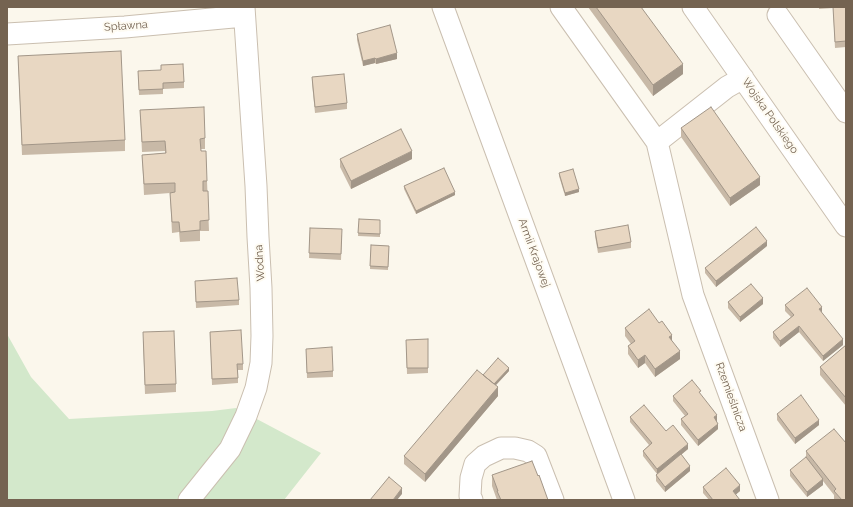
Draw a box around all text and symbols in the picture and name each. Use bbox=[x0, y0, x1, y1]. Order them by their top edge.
street label: Spławna bbox=[104, 18, 148, 34]
street label: Wojska Polskiego bbox=[739, 76, 801, 156]
street label: Armii Krajowej bbox=[515, 217, 553, 289]
street label: Wodna bbox=[252, 244, 268, 282]
street label: Rzemieślnicza bbox=[712, 361, 750, 433]

